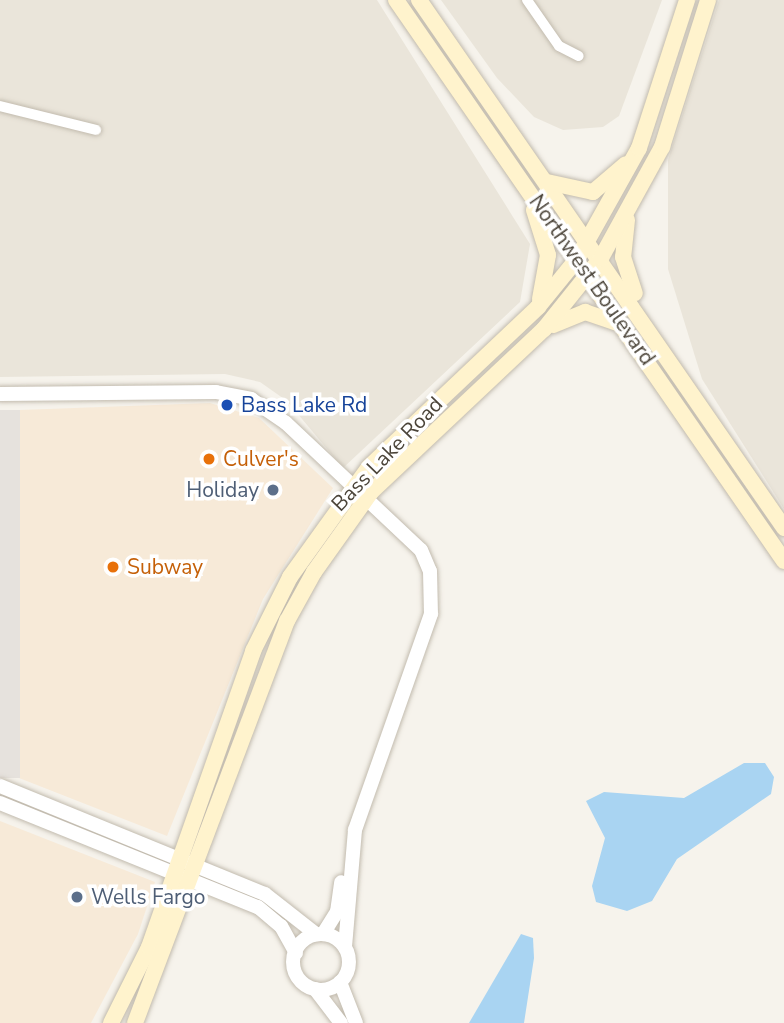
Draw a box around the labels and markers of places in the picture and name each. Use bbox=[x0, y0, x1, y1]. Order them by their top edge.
place label: Bass Lake Rd bbox=[241, 392, 367, 418]
marker: Bass Lake Rd bbox=[219, 397, 235, 413]
place label: Culver's bbox=[223, 446, 299, 472]
marker: Culver's bbox=[201, 451, 217, 467]
place label: Holiday bbox=[186, 477, 259, 503]
marker: Holiday bbox=[265, 482, 281, 498]
place label: Subway bbox=[127, 554, 203, 580]
marker: Subway bbox=[105, 559, 121, 575]
place label: Wells Fargo bbox=[91, 884, 205, 910]
marker: Wells Fargo bbox=[69, 889, 85, 905]

